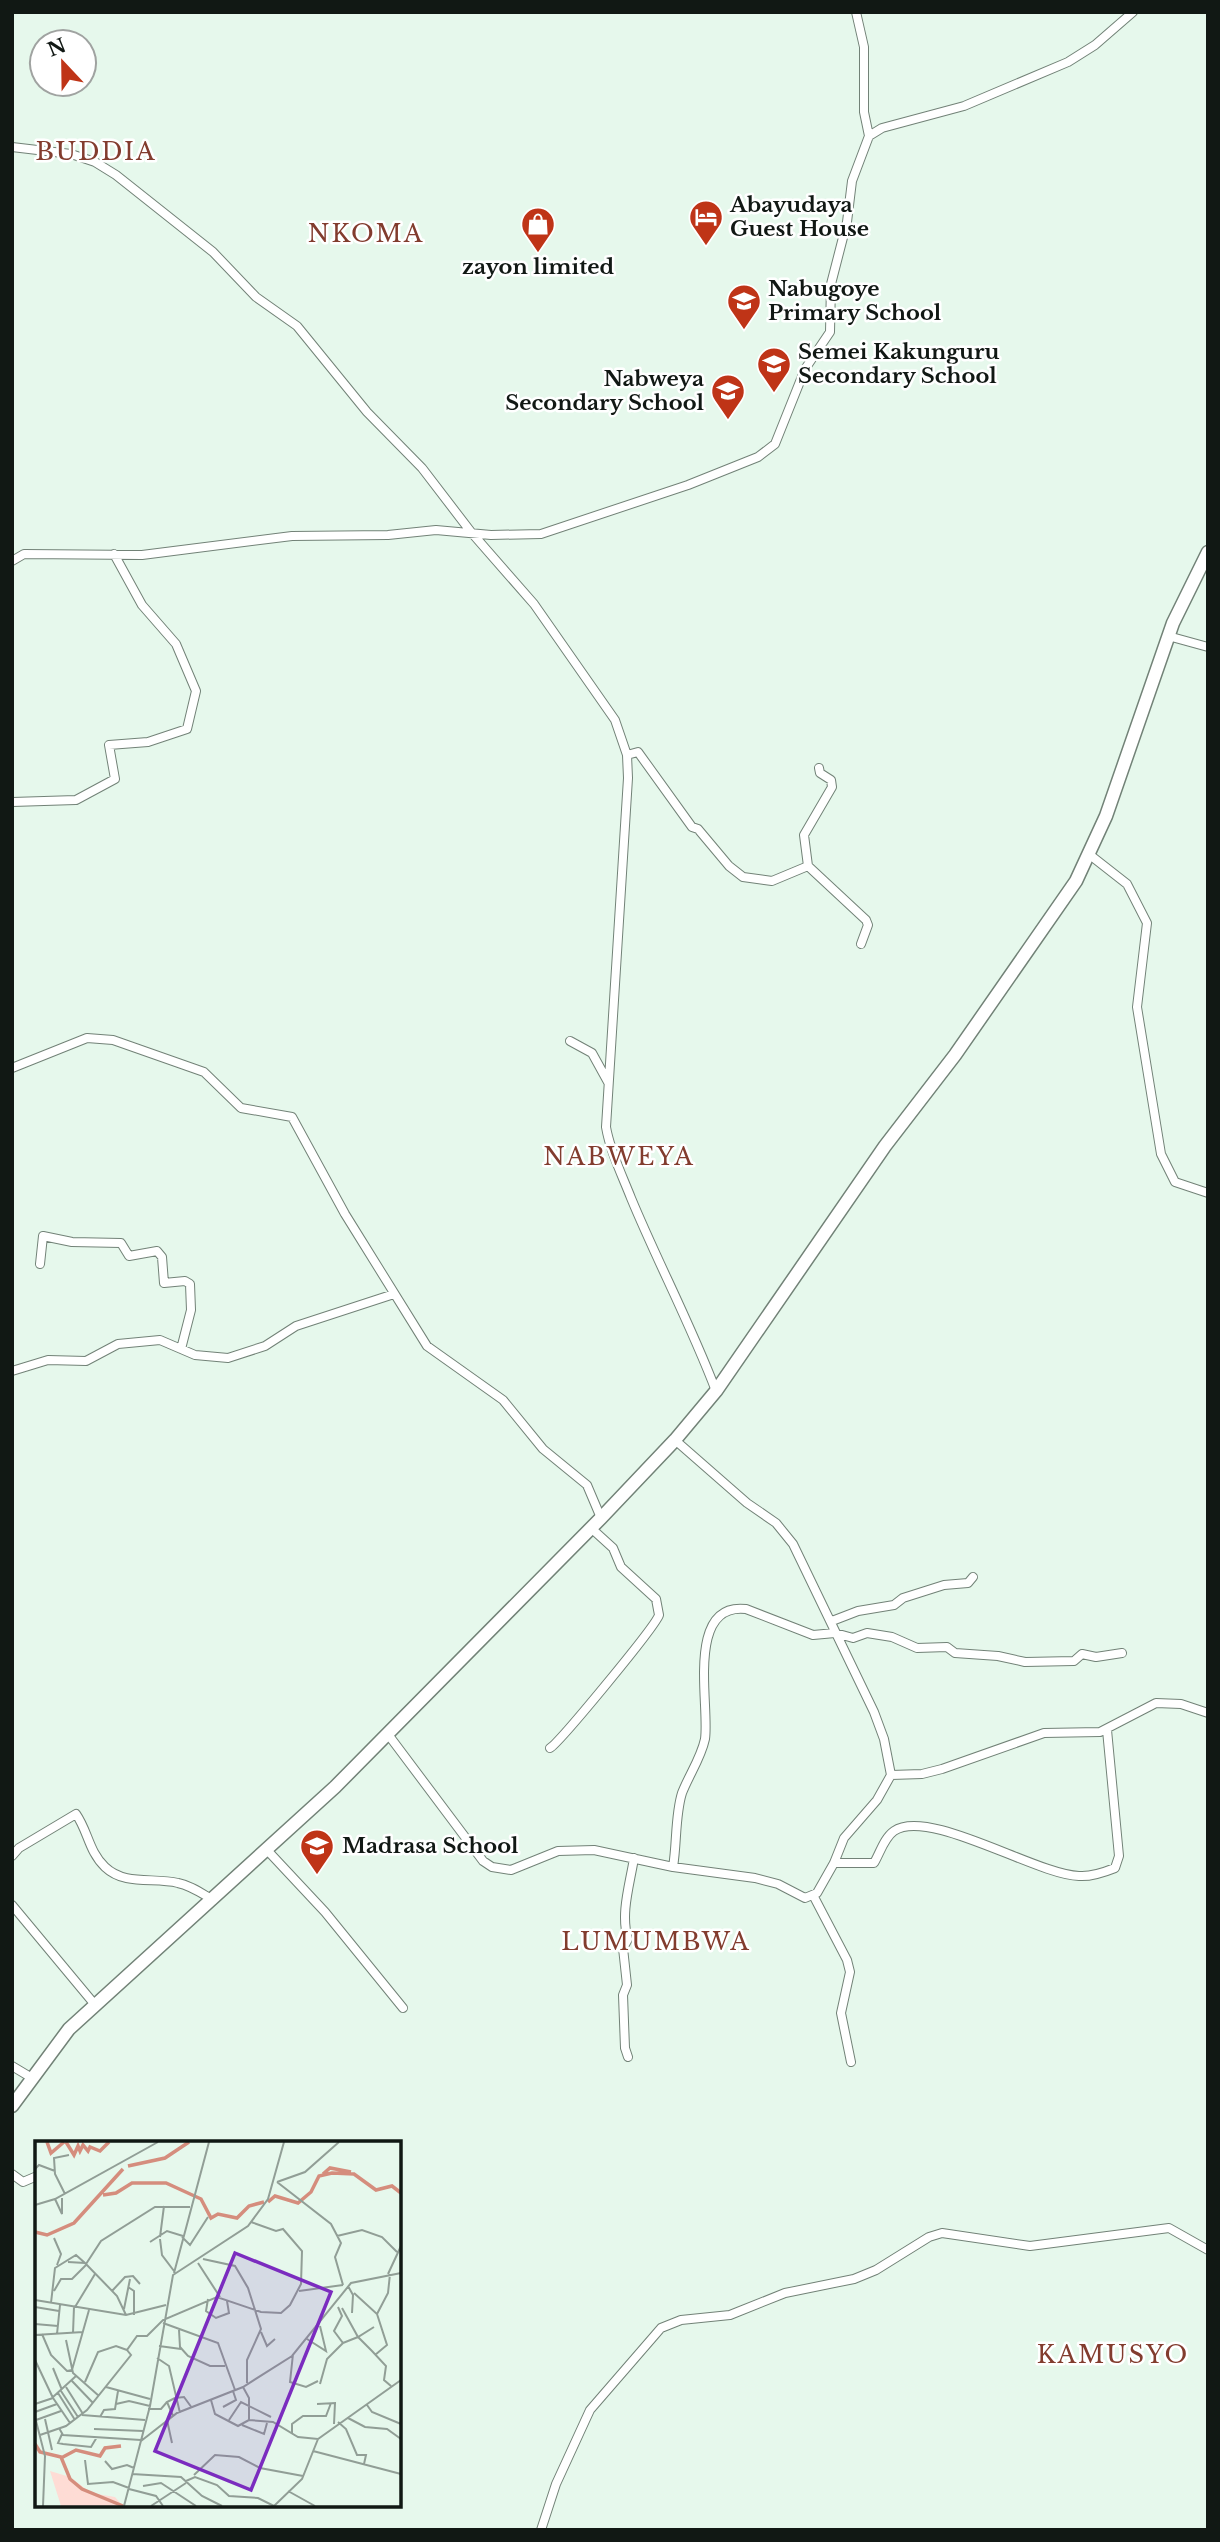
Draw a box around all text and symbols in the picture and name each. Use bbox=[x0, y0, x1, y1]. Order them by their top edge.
north arrow bbox=[28, 28, 98, 98]
text: N bbox=[44, 34, 70, 62]
district label: BUDDIA bbox=[35, 137, 157, 166]
place label: Abayudaya Guest House bbox=[729, 192, 869, 242]
hotel icon: Abayudaya Guest House bbox=[687, 198, 725, 247]
shop icon: zayon limited bbox=[519, 205, 557, 254]
district label: NKOMA bbox=[308, 219, 424, 248]
place label: zayon limited bbox=[462, 254, 614, 280]
place label: Nabugoye Primary School bbox=[768, 276, 942, 326]
school or university icon: Nabugoye Primary School bbox=[725, 282, 763, 331]
place label: Semei Kakunguru Secondary School bbox=[798, 339, 999, 389]
school or university icon: Semei Kakunguru Secondary School bbox=[755, 345, 793, 394]
place label: Nabweya Secondary School bbox=[505, 366, 705, 416]
school or university icon: Nabweya Secondary School bbox=[709, 372, 747, 421]
district label: NABWEYA bbox=[543, 1142, 695, 1171]
school or university icon: Madrasa School bbox=[298, 1827, 336, 1876]
place label: Madrasa School bbox=[342, 1833, 519, 1859]
district label: LUMUMBWA bbox=[561, 1927, 751, 1956]
inset map bbox=[35, 2141, 401, 2507]
district label: KAMUSYO bbox=[1037, 2340, 1189, 2369]

